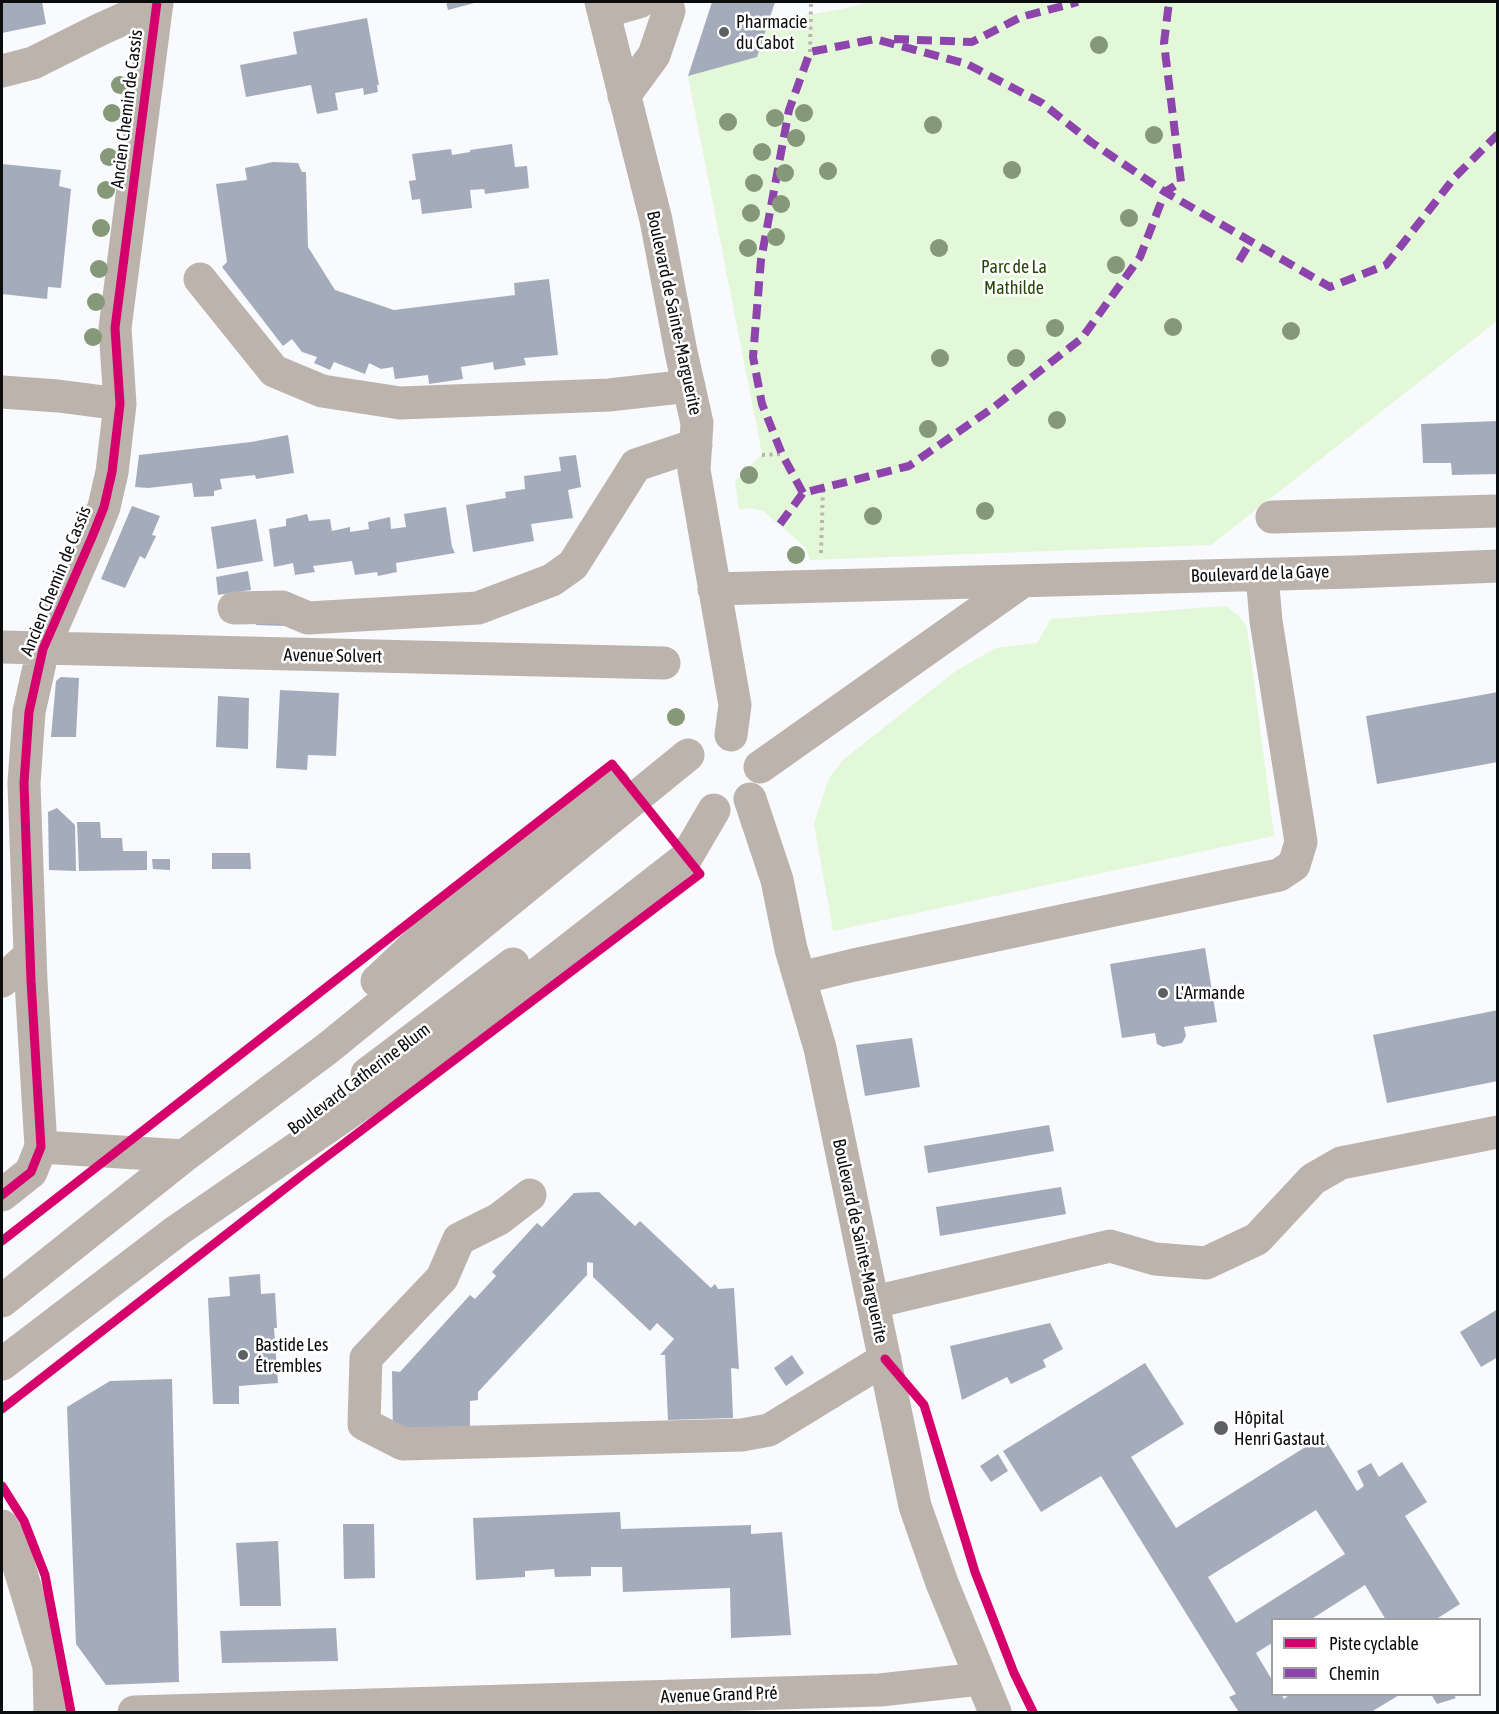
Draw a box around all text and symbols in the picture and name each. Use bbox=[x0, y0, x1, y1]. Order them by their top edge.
place label: Pharmacie du Cabot bbox=[736, 11, 808, 54]
marker: Pharmacie du Cabot bbox=[717, 25, 731, 39]
street label: Ancien Chemin de Cassis bbox=[107, 28, 147, 190]
street label: Boulevard de Sainte-Marguerite bbox=[642, 209, 706, 417]
park label: Parc de La Mathilde bbox=[981, 256, 1047, 298]
street label: Ancien Chemin de Cassis bbox=[16, 503, 96, 659]
street label: Boulevard de la Gaye bbox=[1191, 561, 1329, 587]
street label: Avenue Solvert bbox=[284, 644, 382, 668]
place label: L'Armande bbox=[1175, 982, 1245, 1004]
marker: L'Armande bbox=[1156, 986, 1170, 1000]
street label: Boulevard Catherine Blum bbox=[284, 1018, 434, 1140]
street label: Boulevard de Sainte-Marguerite bbox=[828, 1137, 892, 1345]
place label: Bastide Les Étrembles bbox=[255, 1334, 328, 1376]
marker: Bastide Les Étrembles bbox=[236, 1348, 250, 1362]
place label: Hôpital Henri Gastaut bbox=[1234, 1407, 1325, 1450]
marker: Hôpital Henri Gastaut bbox=[1212, 1419, 1230, 1437]
legend bbox=[1271, 1618, 1481, 1696]
text: Piste cyclable bbox=[1329, 1633, 1419, 1654]
text: Chemin bbox=[1329, 1663, 1380, 1684]
street label: Avenue Grand Pré bbox=[660, 1682, 778, 1708]

